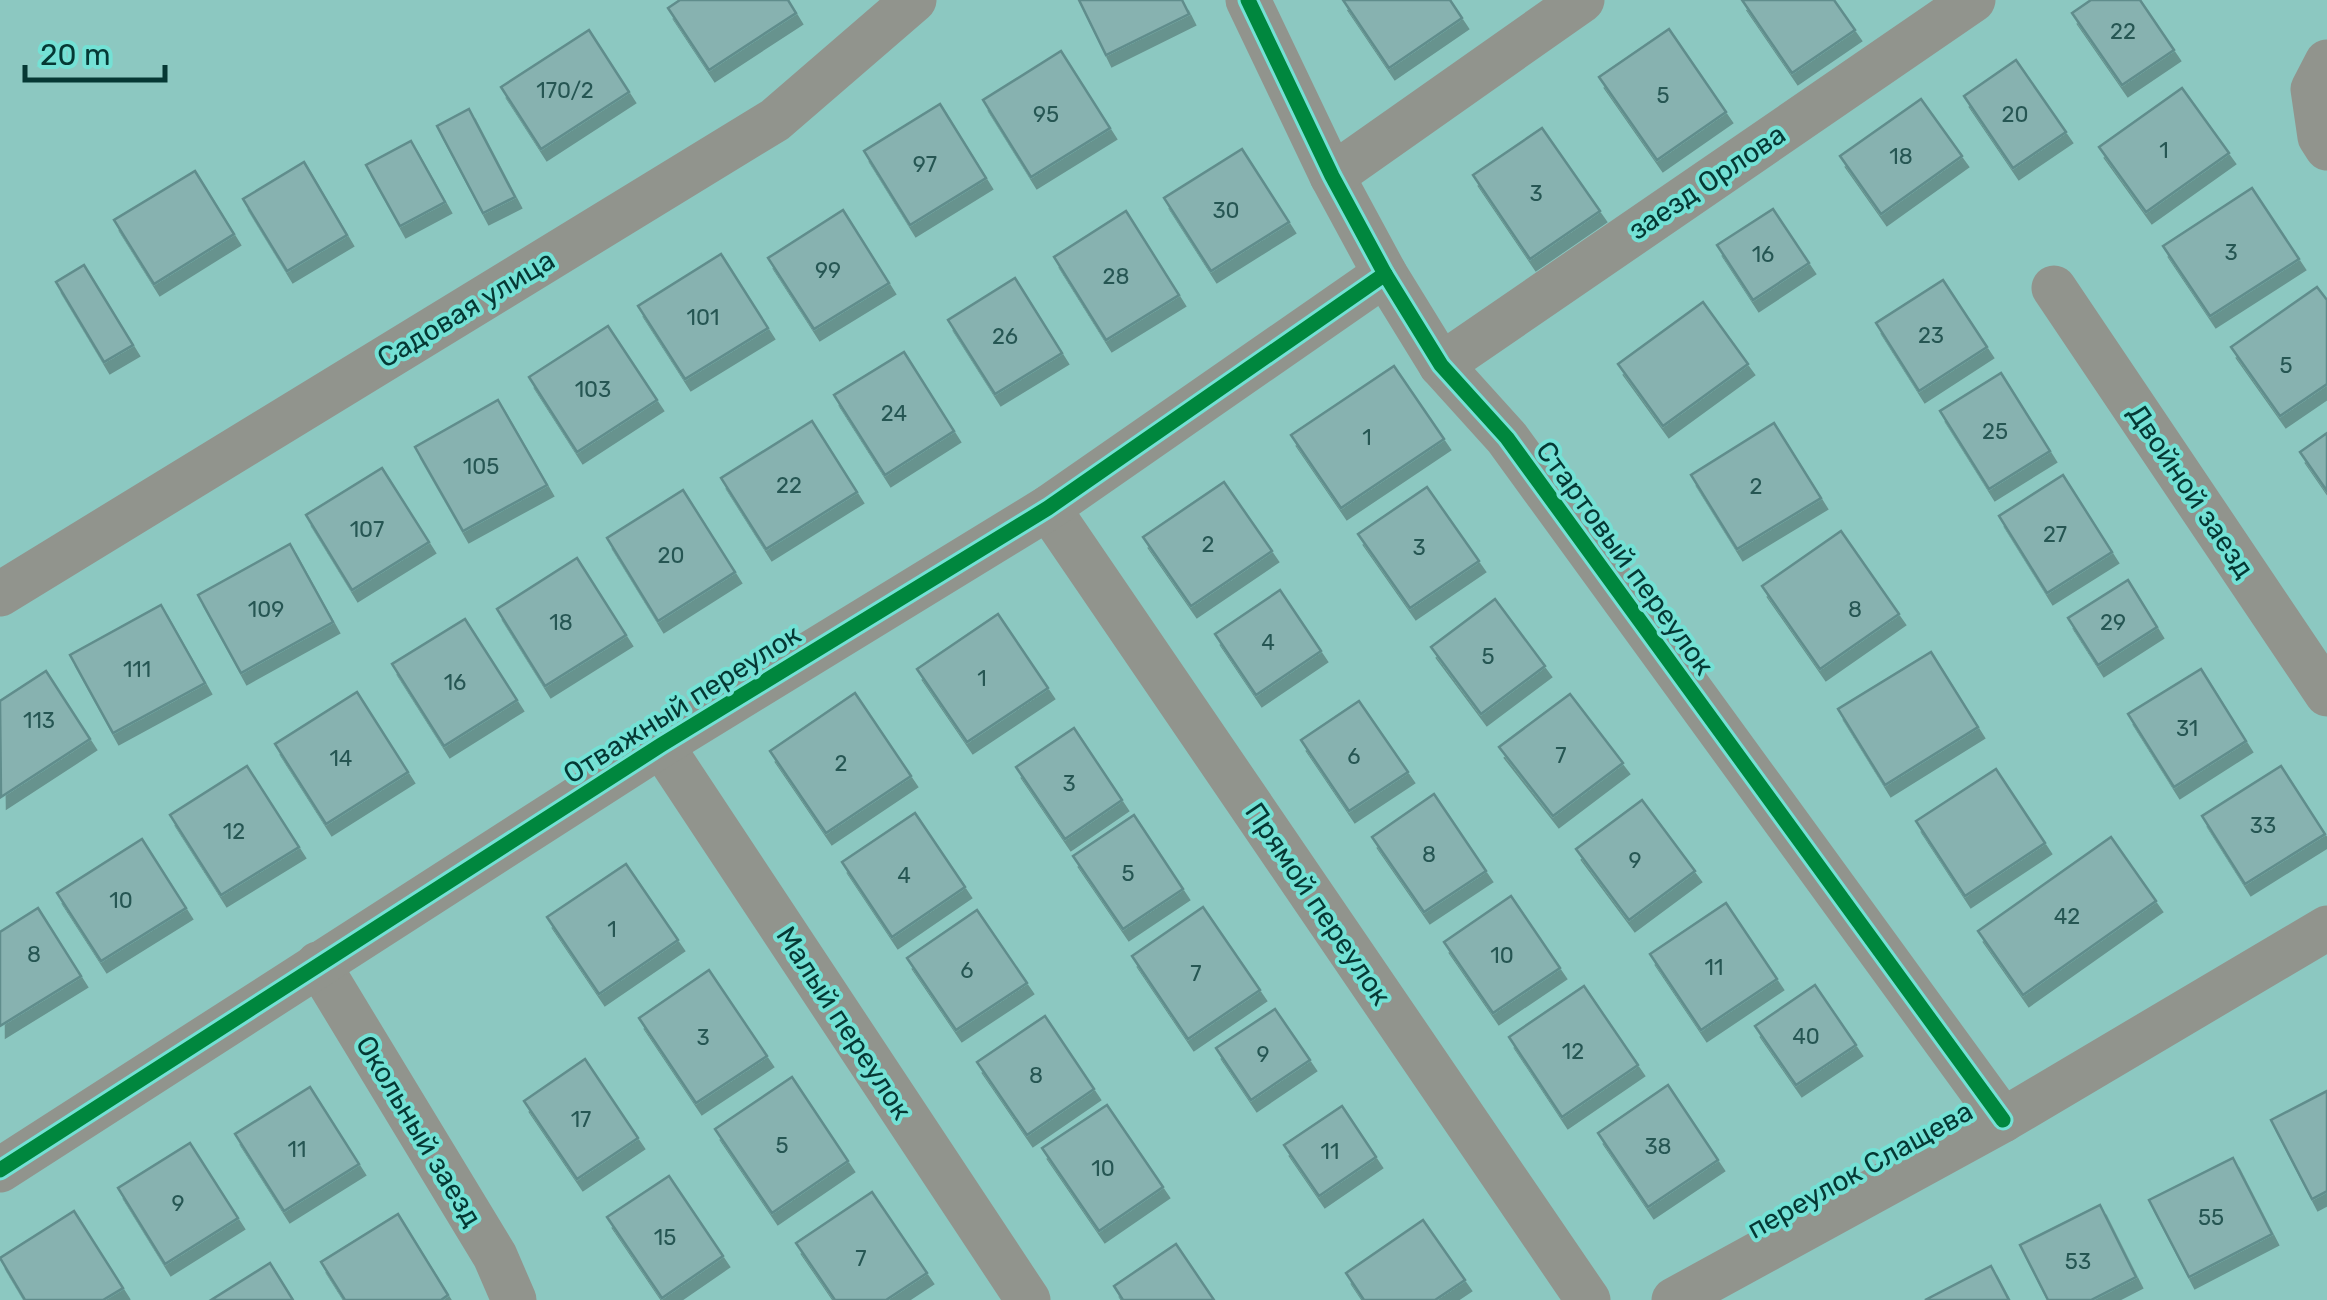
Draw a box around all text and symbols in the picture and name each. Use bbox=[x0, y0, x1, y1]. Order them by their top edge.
house number: 22 bbox=[2110, 18, 2136, 45]
scale bar bbox=[25, 20, 165, 82]
text: 20 m bbox=[40, 37, 111, 73]
house number: 170/2 bbox=[536, 77, 594, 104]
house number: 5 bbox=[1656, 82, 1670, 109]
house number: 95 bbox=[1033, 101, 1059, 128]
house number: 20 bbox=[2002, 101, 2028, 128]
street label: заезд Орлова bbox=[1622, 117, 1792, 247]
house number: 1 bbox=[2159, 137, 2169, 164]
house number: 18 bbox=[1889, 143, 1913, 170]
house number: 97 bbox=[913, 151, 937, 178]
house number: 3 bbox=[1529, 180, 1543, 207]
house number: 30 bbox=[1212, 197, 1240, 224]
house number: 3 bbox=[2224, 239, 2238, 266]
house number: 16 bbox=[1752, 241, 1774, 268]
street label: Садовая улица bbox=[371, 243, 561, 375]
house number: 99 bbox=[815, 257, 841, 284]
house number: 28 bbox=[1103, 263, 1129, 290]
house number: 101 bbox=[687, 304, 719, 331]
house number: 23 bbox=[1918, 322, 1944, 349]
house number: 26 bbox=[992, 323, 1018, 350]
house number: 5 bbox=[2279, 352, 2293, 379]
house number: 103 bbox=[575, 376, 611, 403]
street label: Двойной заезд bbox=[2121, 398, 2261, 584]
house number: 24 bbox=[881, 400, 907, 427]
house number: 25 bbox=[1982, 418, 2008, 445]
house number: 1 bbox=[1362, 424, 1372, 451]
street label: Стартовый переулок bbox=[1529, 435, 1721, 681]
house number: 105 bbox=[463, 453, 499, 480]
house number: 22 bbox=[776, 472, 802, 499]
house number: 2 bbox=[1750, 473, 1762, 500]
house number: 107 bbox=[350, 516, 384, 543]
house number: 27 bbox=[2043, 521, 2067, 548]
house number: 2 bbox=[1202, 531, 1214, 558]
house number: 3 bbox=[1412, 534, 1426, 561]
house number: 20 bbox=[658, 542, 684, 569]
house number: 109 bbox=[248, 596, 284, 623]
house number: 8 bbox=[1848, 596, 1862, 623]
house number: 18 bbox=[549, 609, 573, 636]
house number: 29 bbox=[2100, 609, 2126, 636]
street label: Отважный переулок bbox=[557, 618, 807, 790]
house number: 4 bbox=[1261, 629, 1275, 656]
house number: 5 bbox=[1481, 643, 1495, 670]
house number: 111 bbox=[123, 656, 151, 683]
house number: 1 bbox=[977, 665, 987, 692]
house number: 16 bbox=[444, 669, 466, 696]
house number: 113 bbox=[23, 707, 55, 734]
house number: 31 bbox=[2176, 715, 2198, 742]
house number: 7 bbox=[1555, 742, 1567, 769]
house number: 6 bbox=[1347, 743, 1361, 770]
house number: 14 bbox=[329, 745, 353, 772]
house number: 2 bbox=[835, 750, 847, 777]
house number: 3 bbox=[1062, 770, 1076, 797]
street label: Прямой переулок bbox=[1238, 797, 1398, 1011]
house number: 33 bbox=[2250, 812, 2276, 839]
house number: 12 bbox=[223, 818, 245, 845]
house number: 8 bbox=[1422, 841, 1436, 868]
house number: 9 bbox=[1628, 847, 1642, 874]
house number: 5 bbox=[1121, 860, 1135, 887]
house number: 4 bbox=[897, 862, 911, 889]
house number: 10 bbox=[109, 887, 133, 914]
house number: 42 bbox=[2054, 903, 2080, 930]
house number: 1 bbox=[607, 916, 617, 943]
street label: Малый переулок bbox=[769, 920, 919, 1126]
house number: 8 bbox=[27, 941, 41, 968]
house number: 10 bbox=[1490, 942, 1514, 969]
house number: 11 bbox=[1705, 954, 1723, 981]
house number: 6 bbox=[960, 957, 974, 984]
house number: 7 bbox=[1190, 960, 1202, 987]
house number: 40 bbox=[1792, 1023, 1820, 1050]
house number: 3 bbox=[696, 1024, 710, 1051]
street label: Окольный заезд bbox=[349, 1030, 489, 1232]
house number: 12 bbox=[1562, 1038, 1584, 1065]
house number: 9 bbox=[1256, 1041, 1270, 1068]
house number: 8 bbox=[1029, 1062, 1043, 1089]
street label: переулок Слащева bbox=[1742, 1094, 1978, 1246]
house number: 17 bbox=[571, 1106, 591, 1133]
house number: 5 bbox=[775, 1132, 789, 1159]
house number: 38 bbox=[1644, 1133, 1672, 1160]
house number: 11 bbox=[288, 1136, 306, 1163]
house number: 11 bbox=[1321, 1138, 1339, 1165]
house number: 10 bbox=[1091, 1155, 1115, 1182]
house number: 9 bbox=[171, 1190, 185, 1217]
house number: 55 bbox=[2198, 1204, 2224, 1231]
house number: 15 bbox=[654, 1224, 676, 1251]
house number: 7 bbox=[855, 1245, 867, 1272]
house number: 53 bbox=[2065, 1248, 2091, 1275]

